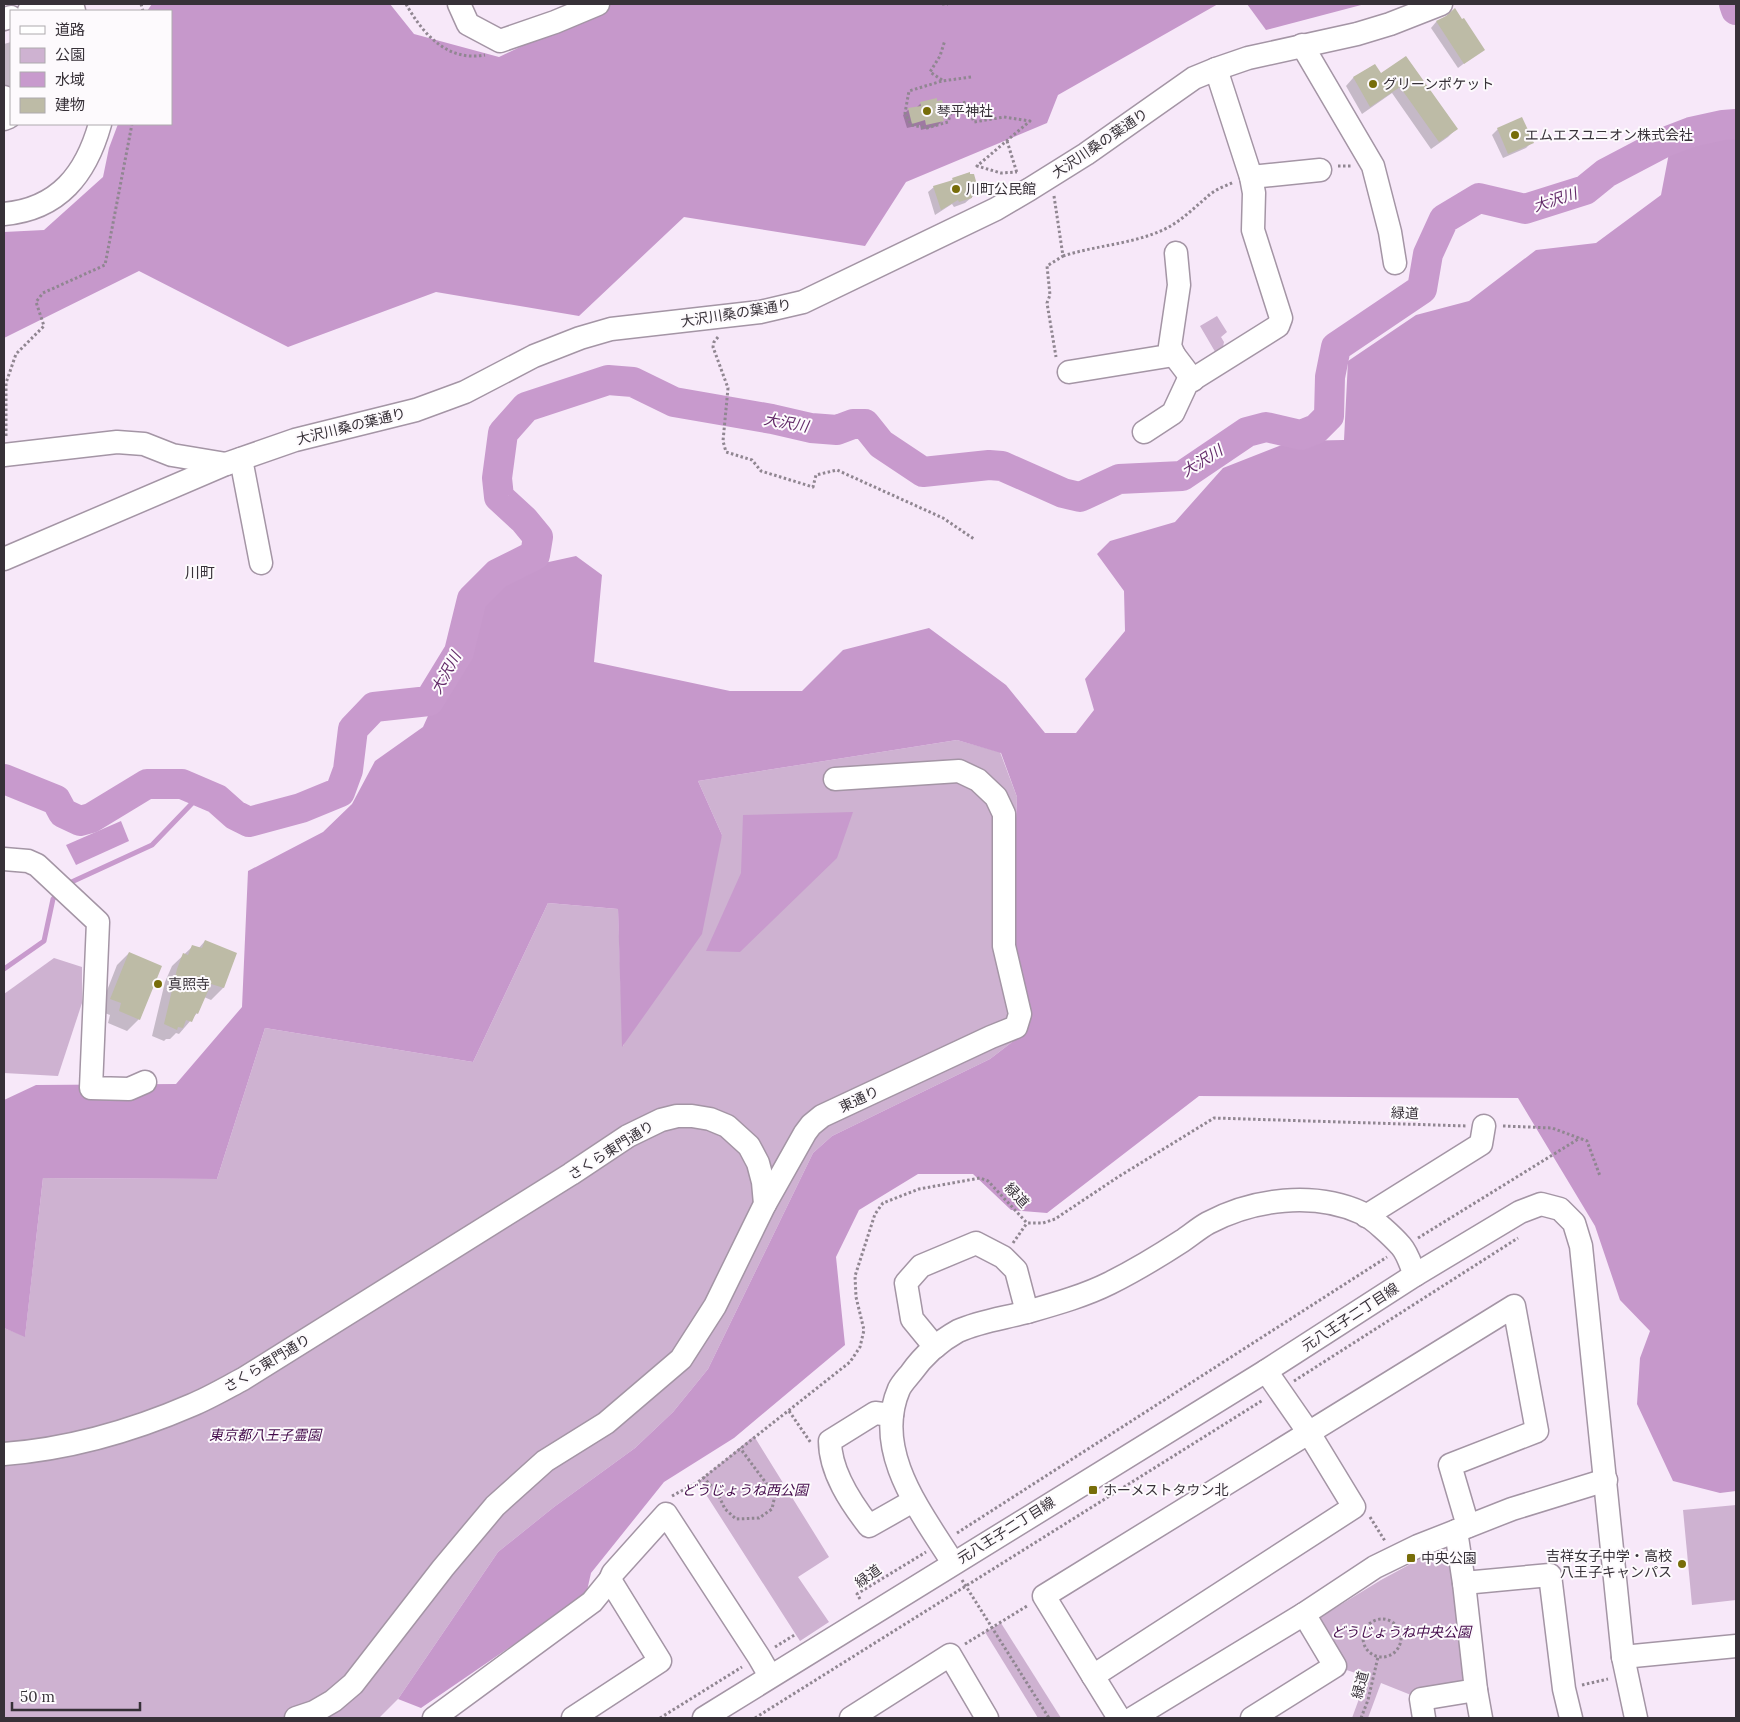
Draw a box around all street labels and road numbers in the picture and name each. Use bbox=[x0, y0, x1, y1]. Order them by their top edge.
street label: 大沢川桑の葉通り bbox=[1049, 104, 1151, 182]
street label: 大沢川桑の葉通り bbox=[679, 295, 793, 331]
street label: 大沢川桑の葉通り bbox=[294, 404, 408, 448]
street label: 東通り bbox=[836, 1082, 882, 1116]
street label: 緑道 bbox=[1391, 1104, 1419, 1122]
street label: さくら東門通り bbox=[565, 1116, 657, 1184]
street label: 緑道 bbox=[1001, 1179, 1033, 1211]
street label: 元八王子二丁目線 bbox=[1298, 1279, 1402, 1355]
street label: さくら東門通り bbox=[220, 1330, 314, 1396]
street label: 元八王子二丁目線 bbox=[954, 1493, 1058, 1567]
street label: 緑道 bbox=[851, 1560, 885, 1592]
street label: 緑道 bbox=[1348, 1669, 1372, 1701]

